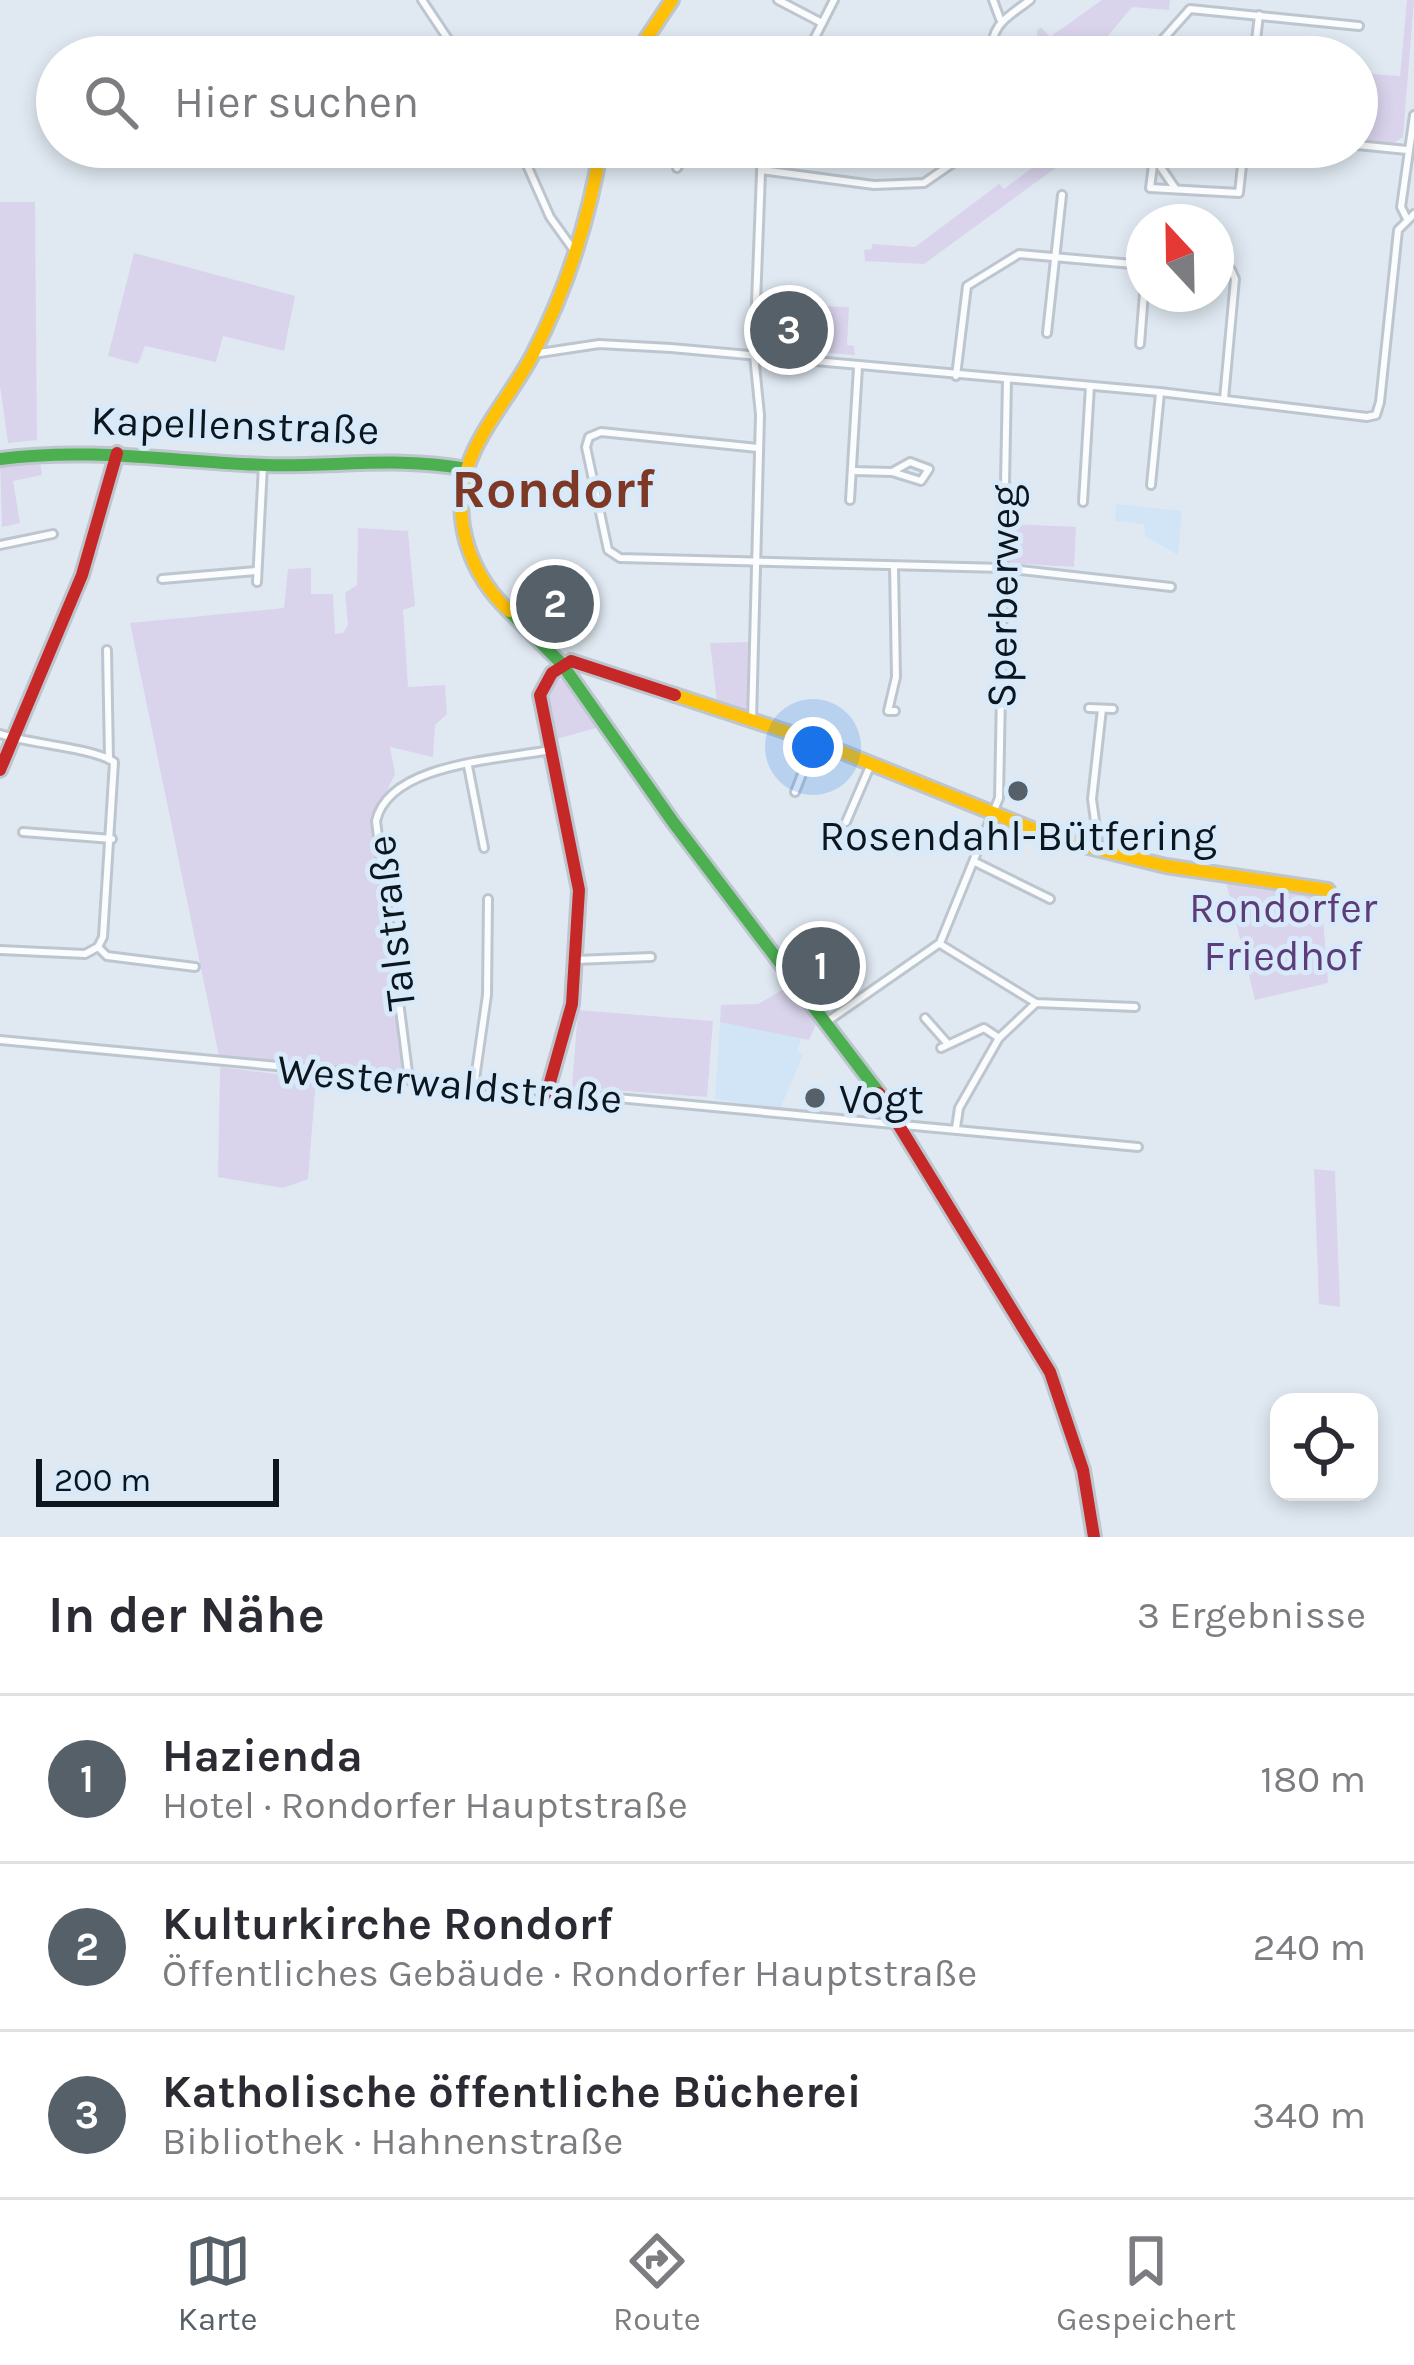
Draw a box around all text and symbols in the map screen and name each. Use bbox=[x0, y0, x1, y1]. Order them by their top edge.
search box bbox=[36, 36, 1378, 168]
icon: search bbox=[78, 69, 144, 135]
text: Hier suchen bbox=[174, 76, 419, 128]
north arrow bbox=[1126, 204, 1234, 312]
pin: 3 bbox=[750, 285, 828, 375]
street label: Kapellenstraße bbox=[90, 395, 380, 455]
district label: Rondorf bbox=[451, 457, 655, 521]
street label: Sperberweg bbox=[976, 483, 1030, 708]
pin: 2 bbox=[516, 559, 594, 649]
your location bbox=[783, 717, 843, 777]
marker: Rosendahl-Bütfering bbox=[1005, 778, 1031, 804]
place label: Rosendahl-Bütfering bbox=[819, 811, 1217, 861]
street label: Talstraße bbox=[355, 833, 427, 1013]
park label: Rondorfer Friedhof bbox=[1189, 883, 1378, 981]
pin: 1 bbox=[782, 921, 860, 1011]
street label: Westerwaldstraße bbox=[275, 1044, 624, 1124]
place label: Vogt bbox=[839, 1074, 924, 1124]
marker: Vogt bbox=[802, 1085, 828, 1111]
map controls bbox=[1270, 1393, 1378, 1501]
button: locate bbox=[1270, 1393, 1378, 1501]
scale bar bbox=[36, 1453, 279, 1506]
text: 200 m bbox=[54, 1461, 151, 1499]
text: In der Nähe bbox=[48, 1585, 325, 1645]
text: 3 Ergebnisse bbox=[1137, 1592, 1366, 1638]
text: Hazienda bbox=[162, 1730, 363, 1782]
text: 1 bbox=[80, 1756, 94, 1802]
text: 180 m bbox=[1260, 1756, 1366, 1802]
text: Hotel · Rondorfer Hauptstraße bbox=[162, 1782, 688, 1828]
text: Kulturkirche Rondorf bbox=[162, 1898, 613, 1950]
text: 2 bbox=[75, 1924, 99, 1970]
text: 240 m bbox=[1253, 1924, 1366, 1970]
text: Öffentliches Gebäude · Rondorfer Hauptstraße bbox=[162, 1950, 977, 1996]
text: Katholische öffentliche Bücherei bbox=[162, 2066, 861, 2118]
text: 3 bbox=[75, 2092, 99, 2138]
text: 340 m bbox=[1252, 2092, 1366, 2138]
text: Bibliothek · Hahnenstraße bbox=[162, 2118, 623, 2164]
tab: Karte bbox=[178, 2228, 257, 2338]
tab: Route bbox=[613, 2228, 701, 2338]
tab: Gespeichert bbox=[1056, 2228, 1236, 2338]

